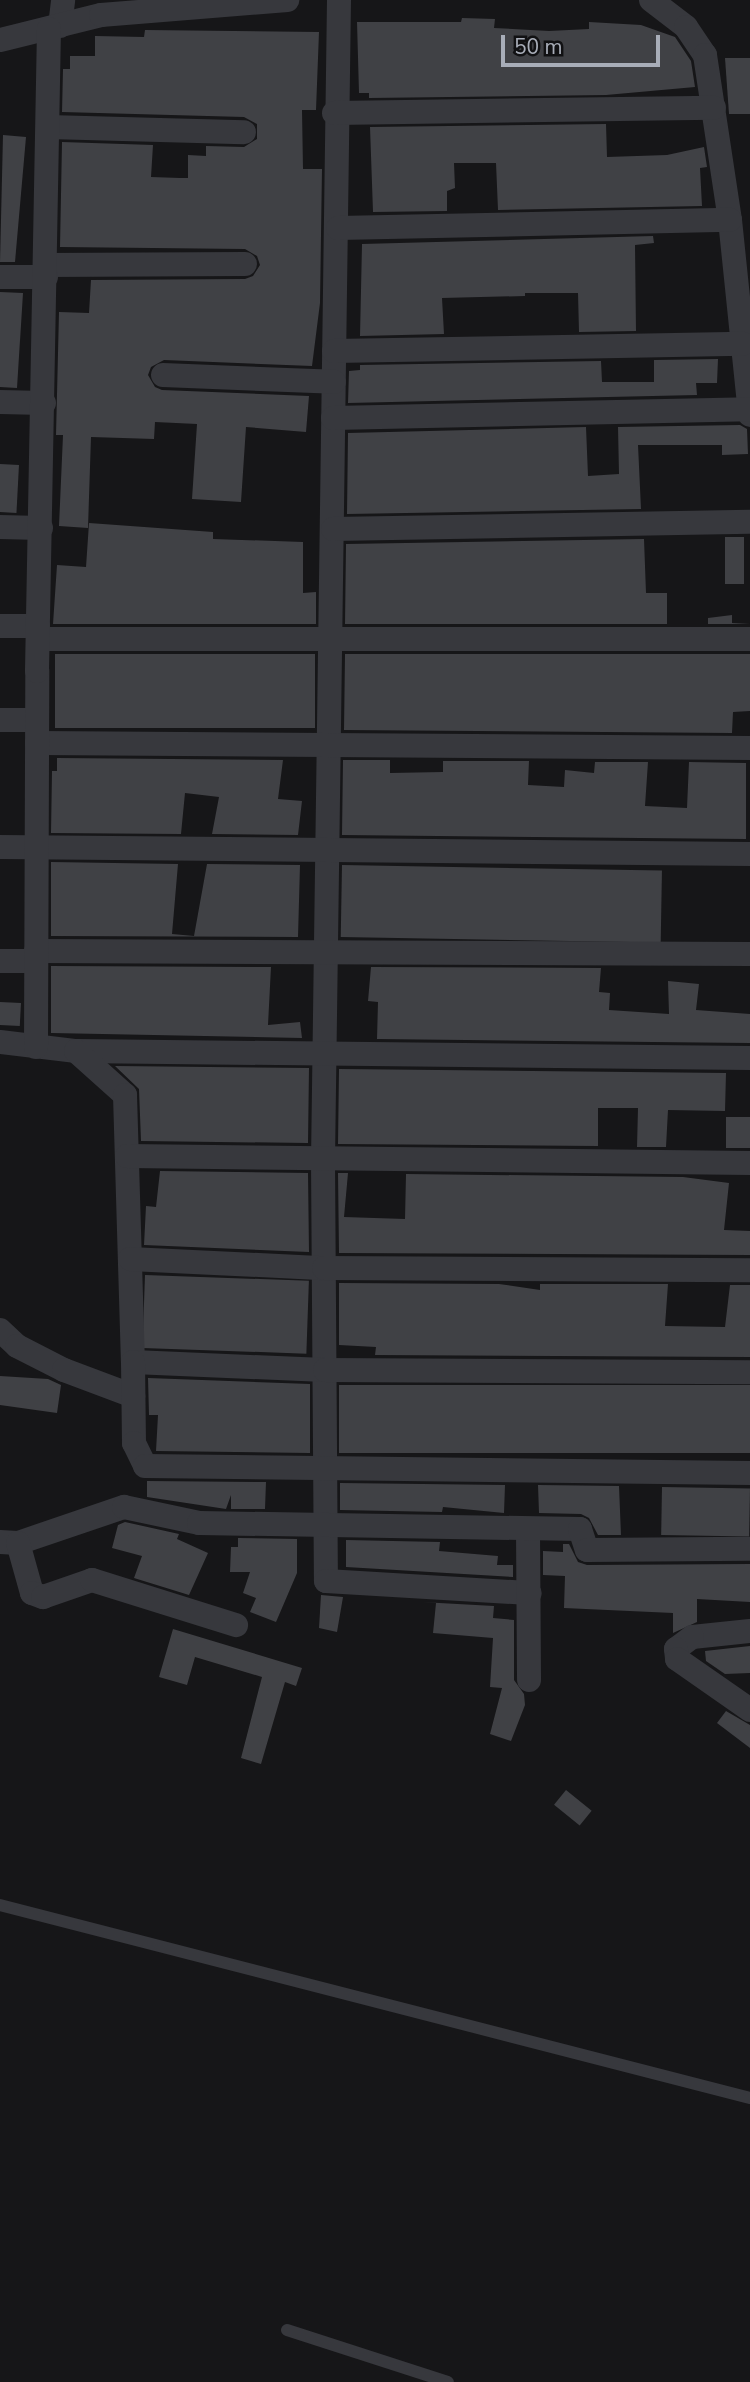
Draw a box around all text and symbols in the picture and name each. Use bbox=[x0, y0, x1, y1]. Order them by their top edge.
scale bar bbox=[505, 21, 664, 65]
text: 50 m bbox=[514, 33, 563, 61]

